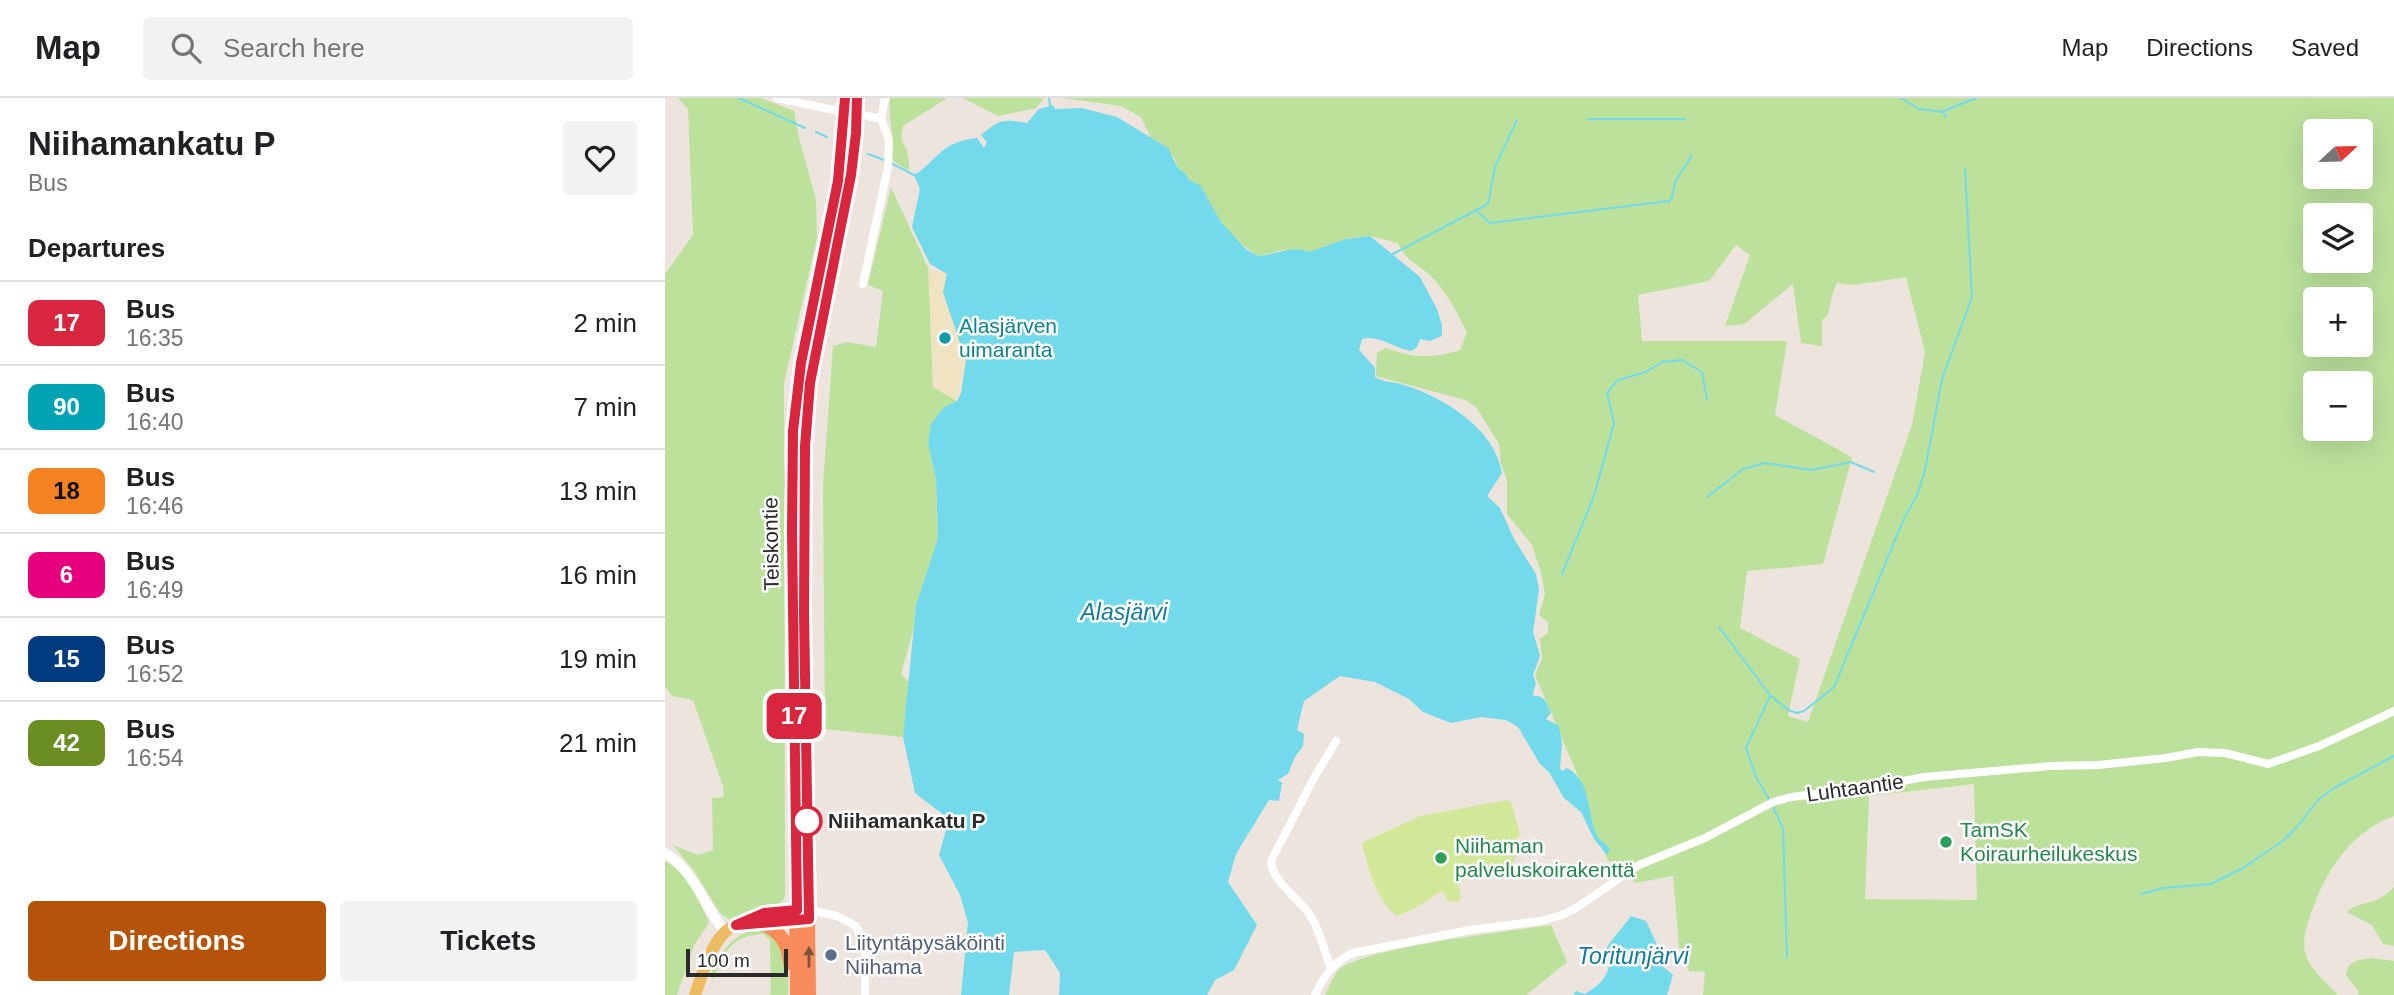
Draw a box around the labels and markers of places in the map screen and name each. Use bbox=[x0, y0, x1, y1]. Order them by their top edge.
place label: Alasjärven uimaranta bbox=[959, 314, 1057, 361]
marker: Alasjärven uimaranta bbox=[937, 330, 953, 346]
marker: Niihamankatu P bbox=[792, 806, 822, 836]
place label: Niihamankatu P bbox=[828, 809, 986, 832]
place label: TamSK Koiraurheilukeskus bbox=[1960, 818, 2137, 865]
place label: Niihaman palveluskoirakenttä bbox=[1455, 834, 1635, 881]
marker: TamSK Koiraurheilukeskus bbox=[1938, 834, 1954, 850]
marker: Niihaman palveluskoirakenttä bbox=[1433, 850, 1449, 866]
place label: Liityntäpysäköinti Niihama bbox=[845, 931, 1005, 978]
marker: Liityntäpysäköinti Niihama bbox=[823, 947, 839, 963]

